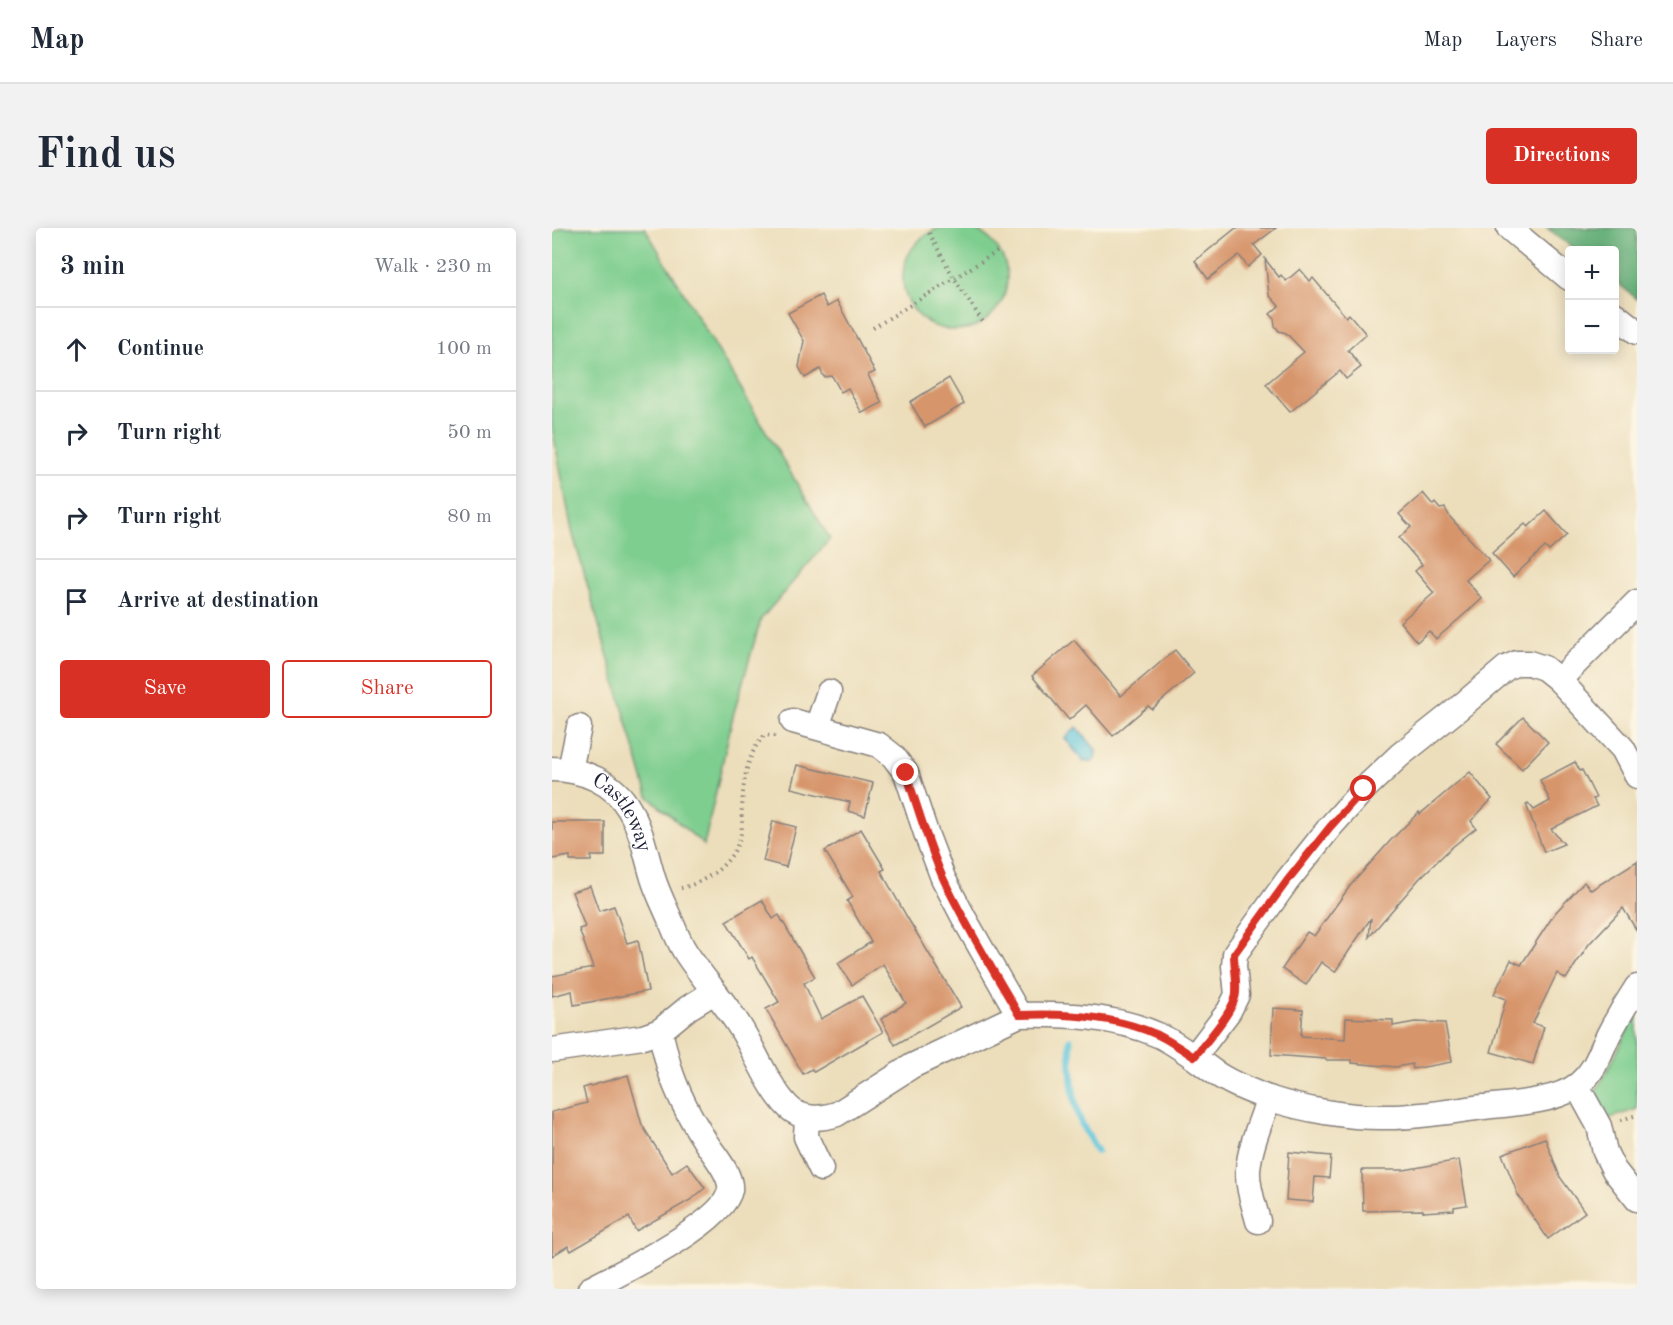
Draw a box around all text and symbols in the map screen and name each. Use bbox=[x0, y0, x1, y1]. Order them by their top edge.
text: Map bbox=[30, 27, 84, 55]
text: Map bbox=[1423, 30, 1462, 51]
text: Layers bbox=[1495, 30, 1557, 51]
text: Share bbox=[1590, 30, 1643, 51]
button: Directions bbox=[1486, 128, 1637, 184]
text: Find us bbox=[36, 135, 175, 177]
map controls bbox=[1565, 246, 1619, 354]
button: + bbox=[1565, 246, 1619, 300]
text: 3 min bbox=[60, 254, 125, 280]
text: Walk · 230 m bbox=[373, 257, 492, 277]
button: − bbox=[1565, 300, 1619, 354]
icon: ahead bbox=[60, 333, 93, 366]
text: Continue bbox=[117, 338, 204, 360]
text: 100 m bbox=[436, 339, 492, 359]
icon: right bbox=[60, 417, 93, 450]
text: Turn right bbox=[117, 422, 221, 444]
text: 50 m bbox=[447, 423, 492, 443]
icon: right bbox=[60, 501, 93, 534]
text: Turn right bbox=[117, 506, 221, 528]
text: 80 m bbox=[447, 507, 492, 527]
icon: arrive bbox=[60, 585, 93, 618]
text: Arrive at destination bbox=[117, 590, 319, 612]
button: Save bbox=[60, 660, 270, 718]
button: Share bbox=[282, 660, 492, 718]
route end bbox=[892, 759, 918, 785]
street label: Castleway bbox=[589, 770, 654, 855]
route start bbox=[1350, 775, 1376, 801]

